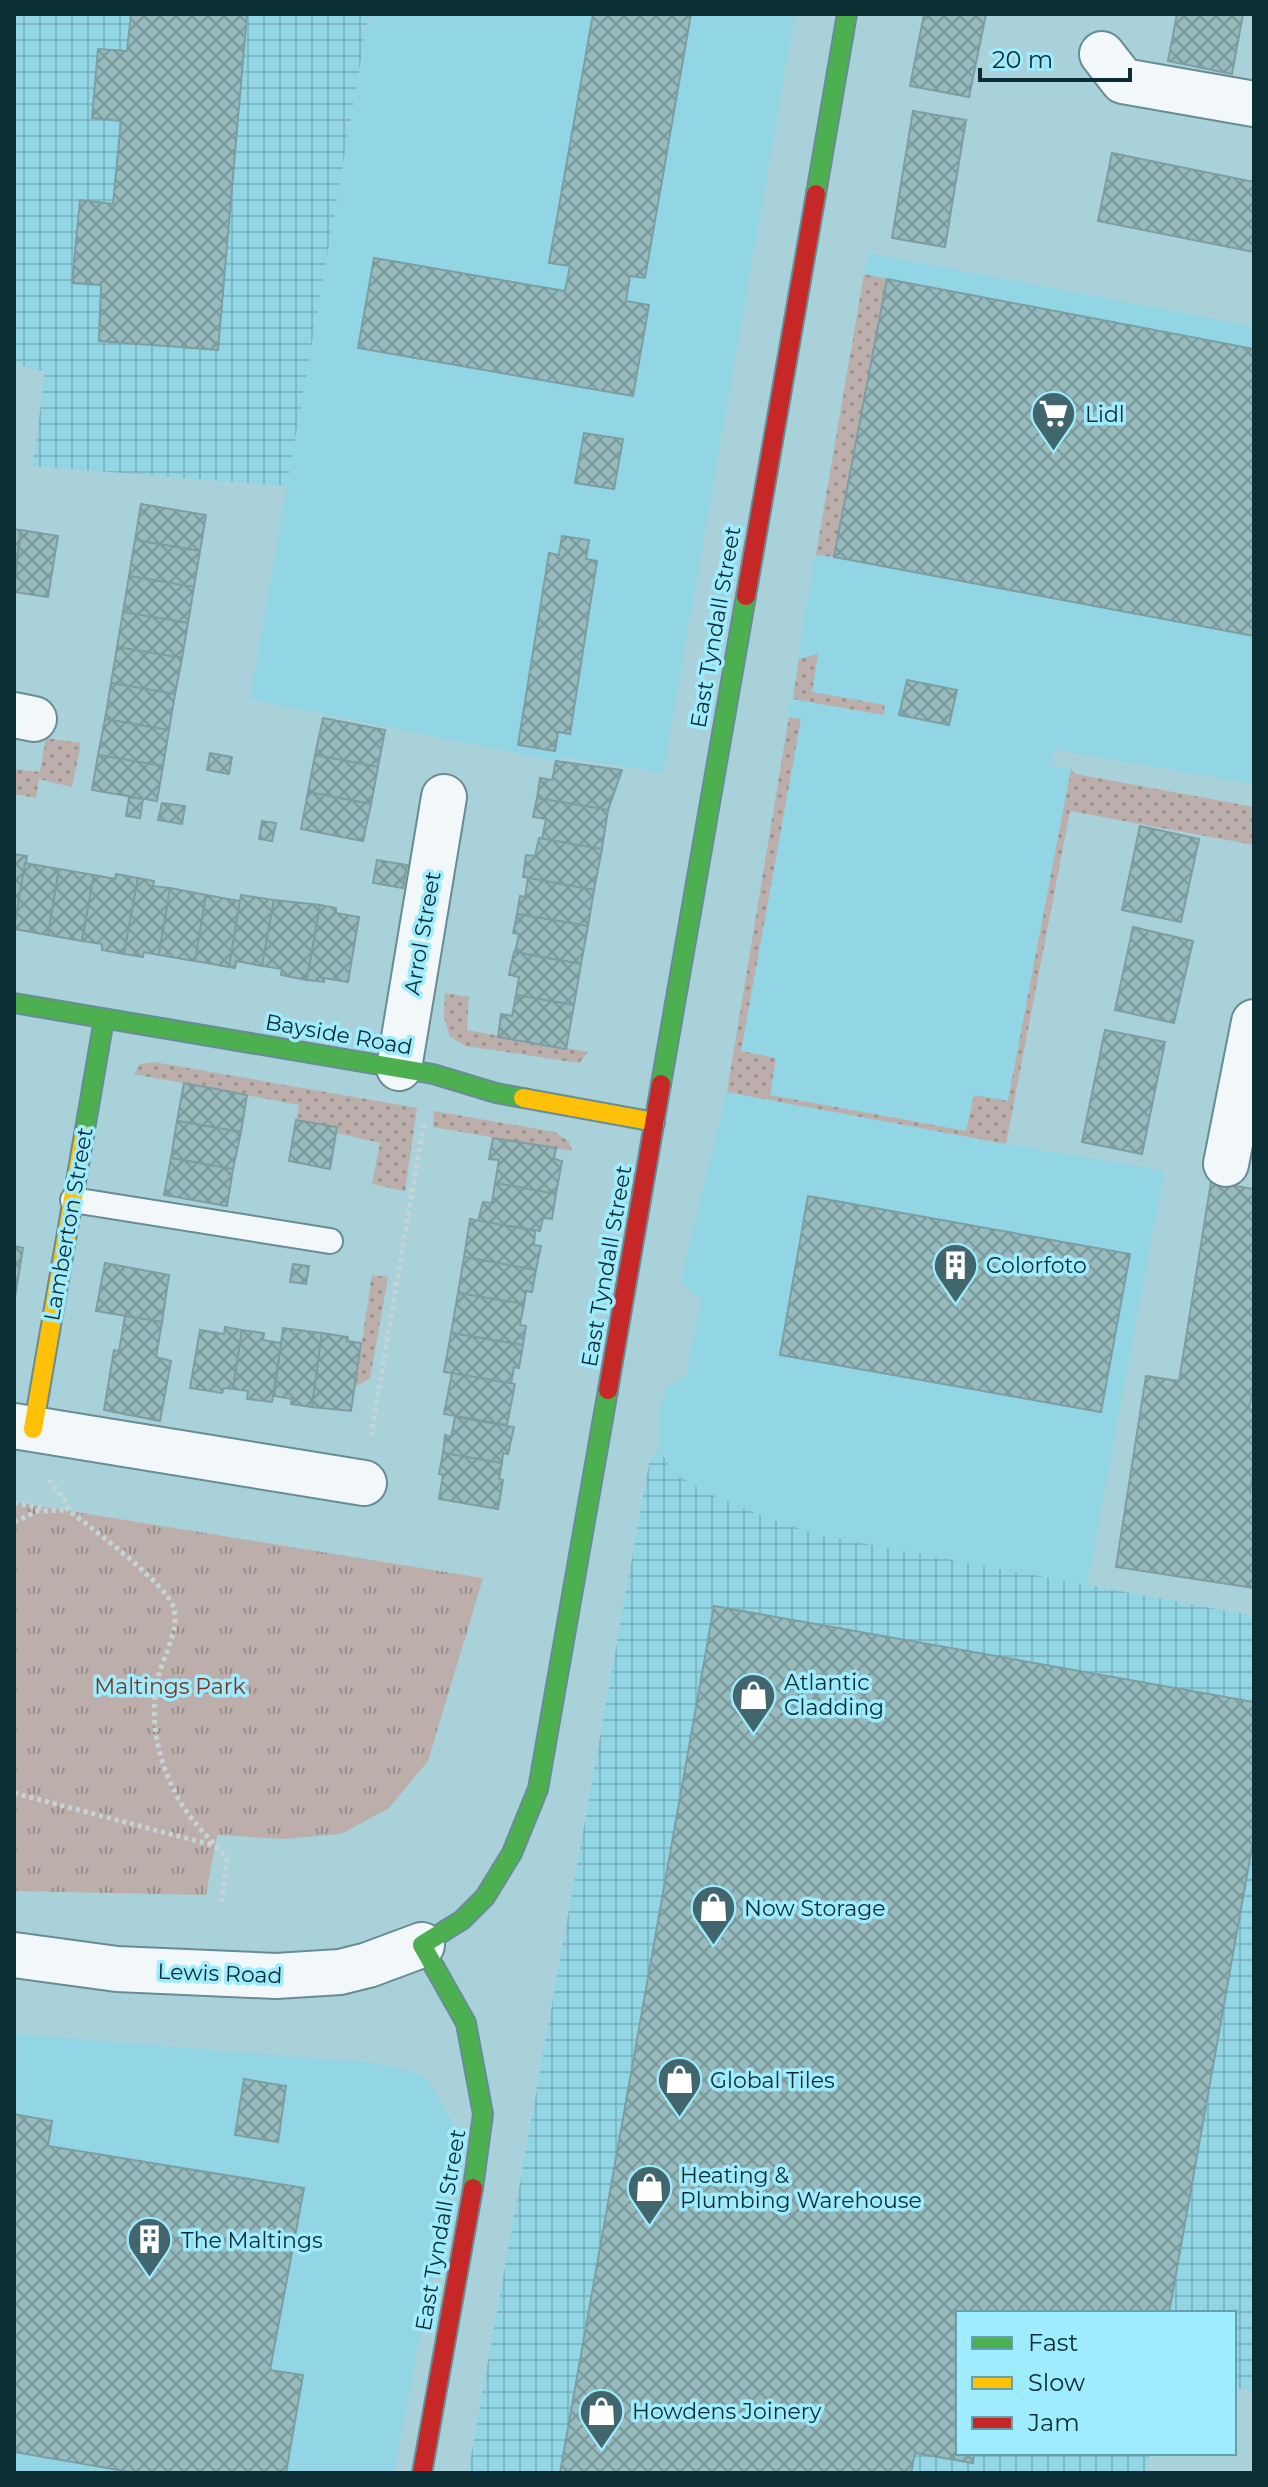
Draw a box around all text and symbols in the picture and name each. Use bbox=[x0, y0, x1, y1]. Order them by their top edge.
scale bar bbox=[980, 32, 1130, 82]
text: 20 m bbox=[992, 45, 1053, 74]
supermarket icon: Lidl bbox=[1030, 390, 1078, 453]
place label: Lidl bbox=[1085, 401, 1125, 428]
street label: East Tyndall Street bbox=[684, 524, 747, 730]
street label: Arrol Street bbox=[398, 869, 447, 997]
street label: Bayside Road bbox=[263, 1008, 415, 1061]
street label: Lamberton Street bbox=[38, 1125, 99, 1323]
street label: East Tyndall Street bbox=[575, 1163, 638, 1369]
building icon: Colorfoto bbox=[931, 1241, 979, 1304]
place label: Colorfoto bbox=[986, 1252, 1087, 1279]
place label: Atlantic Cladding bbox=[784, 1669, 884, 1721]
shop icon: Atlantic Cladding bbox=[729, 1671, 777, 1734]
park label: Maltings Park bbox=[94, 1673, 246, 1700]
shop icon: Now Storage bbox=[689, 1884, 737, 1947]
place label: Now Storage bbox=[744, 1895, 886, 1922]
street label: Lewis Road bbox=[157, 1958, 283, 1989]
shop icon: Global Tiles bbox=[655, 2056, 703, 2119]
place label: Global Tiles bbox=[710, 2067, 835, 2094]
street label: East Tyndall Street bbox=[409, 2127, 472, 2333]
place label: Heating & Plumbing Warehouse bbox=[680, 2162, 922, 2214]
shop icon: Heating & Plumbing Warehouse bbox=[625, 2164, 673, 2227]
building icon: The Maltings bbox=[126, 2216, 174, 2279]
place label: The Maltings bbox=[181, 2227, 323, 2254]
legend bbox=[956, 2311, 1236, 2455]
text: Fast bbox=[1028, 2328, 1079, 2357]
text: Slow bbox=[1028, 2368, 1085, 2397]
shop icon: Howdens Joinery bbox=[577, 2387, 625, 2450]
place label: Howdens Joinery bbox=[632, 2398, 822, 2425]
text: Jam bbox=[1027, 2408, 1080, 2437]

